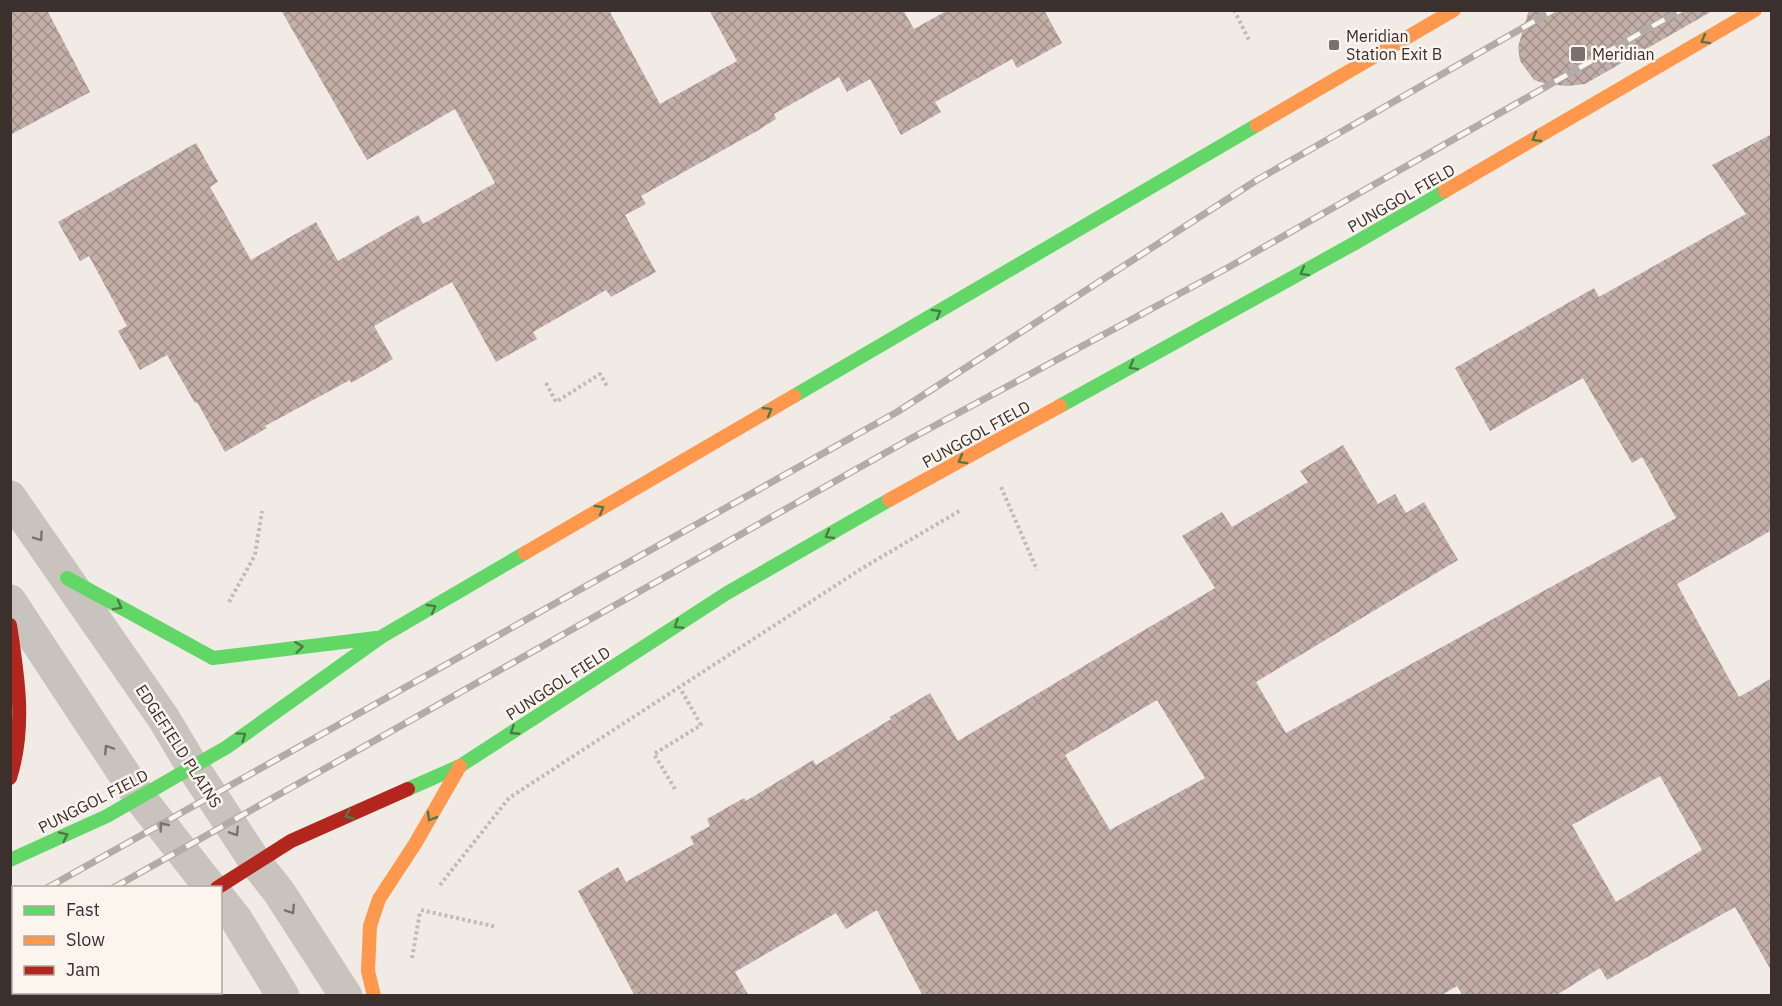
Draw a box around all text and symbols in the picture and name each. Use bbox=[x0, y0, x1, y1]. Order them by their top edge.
place label: Meridian Station Exit B bbox=[1346, 26, 1442, 64]
one-way arrow bbox=[1700, 33, 1711, 44]
marker: Meridian Station Exit B bbox=[1327, 38, 1341, 52]
place label: Meridian bbox=[1592, 44, 1655, 64]
marker: Meridian bbox=[1569, 45, 1587, 63]
one-way arrow bbox=[1532, 131, 1542, 142]
street label: PUNGGOL FIELD bbox=[1344, 159, 1458, 237]
one-way arrow bbox=[1299, 265, 1310, 276]
one-way arrow bbox=[931, 309, 941, 320]
one-way arrow bbox=[1129, 359, 1139, 370]
street label: PUNGGOL FIELD bbox=[918, 396, 1034, 472]
one-way arrow bbox=[762, 407, 772, 418]
one-way arrow bbox=[958, 453, 968, 464]
one-way arrow bbox=[594, 505, 604, 517]
one-way arrow bbox=[825, 528, 835, 539]
one-way arrow bbox=[32, 530, 43, 541]
one-way arrow bbox=[112, 599, 122, 610]
one-way arrow bbox=[425, 604, 436, 615]
one-way arrow bbox=[674, 618, 685, 629]
one-way arrow bbox=[294, 641, 303, 654]
street label: PUNGGOL FIELD bbox=[502, 642, 614, 724]
street label: EDGEFIELD PLAINS bbox=[132, 681, 226, 811]
one-way arrow bbox=[510, 723, 521, 734]
one-way arrow bbox=[235, 732, 246, 743]
one-way arrow bbox=[103, 745, 115, 755]
street label: PUNGGOL FIELD bbox=[35, 765, 151, 837]
one-way arrow bbox=[344, 808, 355, 820]
one-way arrow bbox=[426, 810, 438, 821]
one-way arrow bbox=[159, 822, 170, 833]
one-way arrow bbox=[228, 826, 240, 836]
one-way arrow bbox=[57, 831, 68, 843]
legend bbox=[12, 886, 222, 994]
text: Fast bbox=[66, 898, 100, 921]
one-way arrow bbox=[283, 904, 295, 914]
text: Slow bbox=[66, 928, 105, 951]
text: Jam bbox=[66, 958, 101, 981]

